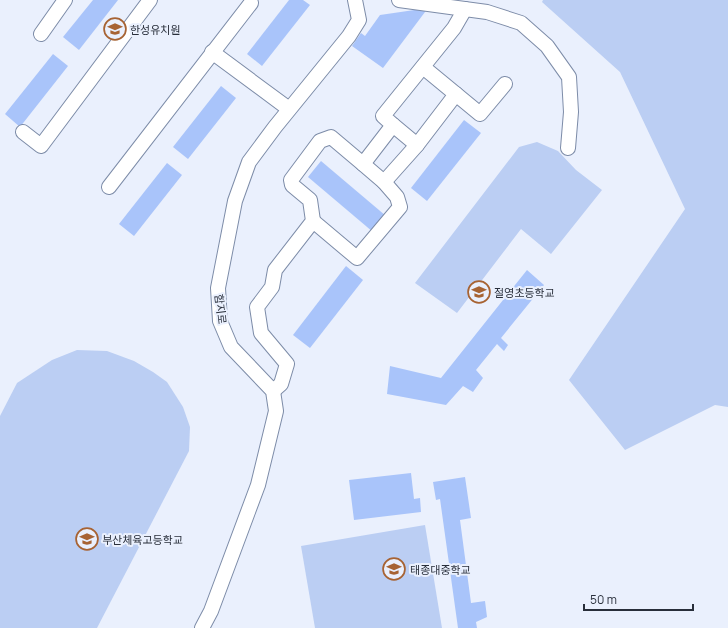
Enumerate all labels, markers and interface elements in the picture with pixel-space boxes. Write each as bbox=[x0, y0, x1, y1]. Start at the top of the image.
school or university icon: 한성유치원 bbox=[102, 16, 128, 42]
place label: 한성유치원 bbox=[130, 22, 181, 37]
school or university icon: 절영초등학교 bbox=[466, 279, 492, 305]
place label: 절영초등학교 bbox=[494, 285, 555, 300]
street label: 함지로 bbox=[212, 293, 230, 325]
school or university icon: 부산체육고등학교 bbox=[74, 526, 100, 552]
place label: 부산체육고등학교 bbox=[102, 532, 183, 547]
school or university icon: 태종대중학교 bbox=[381, 556, 407, 582]
place label: 태종대중학교 bbox=[410, 562, 471, 577]
scale bar bbox=[584, 586, 693, 612]
text: 50 m bbox=[590, 591, 617, 608]

